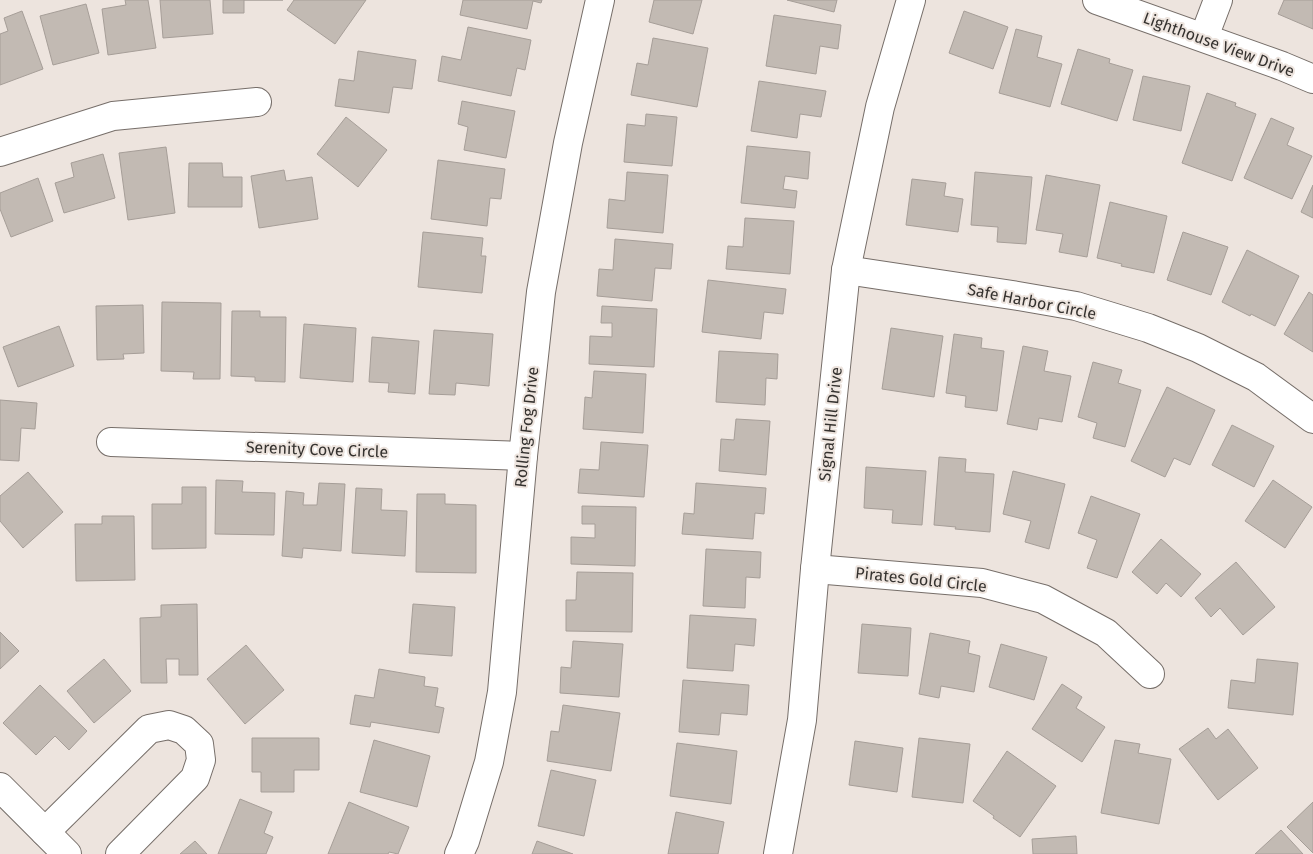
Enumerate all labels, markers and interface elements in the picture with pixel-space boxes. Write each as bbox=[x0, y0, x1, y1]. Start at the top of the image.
street label: Lighthouse View Drive bbox=[1141, 8, 1297, 81]
street label: Safe Harbor Circle bbox=[966, 280, 1098, 323]
street label: Rolling Fog Drive bbox=[511, 366, 542, 488]
street label: Signal Hill Drive bbox=[815, 366, 846, 482]
street label: Serenity Cove Circle bbox=[245, 438, 388, 461]
street label: Pirates Gold Circle bbox=[854, 563, 988, 596]

